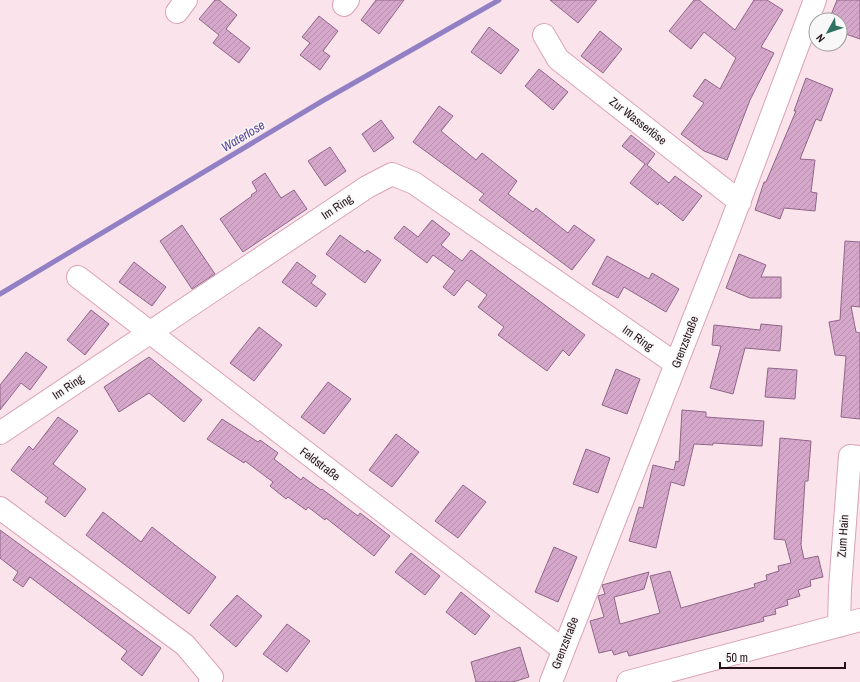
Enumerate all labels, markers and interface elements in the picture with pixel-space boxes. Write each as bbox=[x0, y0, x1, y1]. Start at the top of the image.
north arrow bbox=[808, 12, 848, 52]
text: N bbox=[813, 31, 828, 45]
street label: Zur Wasserlöse bbox=[606, 94, 670, 148]
water label: Waterlose bbox=[218, 116, 268, 156]
street label: Im Ring bbox=[318, 190, 356, 223]
street label: Grenzstraße bbox=[668, 314, 702, 370]
street label: Im Ring bbox=[619, 322, 657, 355]
street label: Im Ring bbox=[49, 370, 87, 403]
street label: Feldstraße bbox=[297, 444, 343, 484]
street label: Zum Hain bbox=[834, 514, 852, 558]
street label: Grenzstraße bbox=[548, 615, 582, 671]
scale bar bbox=[720, 644, 845, 670]
text: 50 m bbox=[726, 650, 748, 666]

